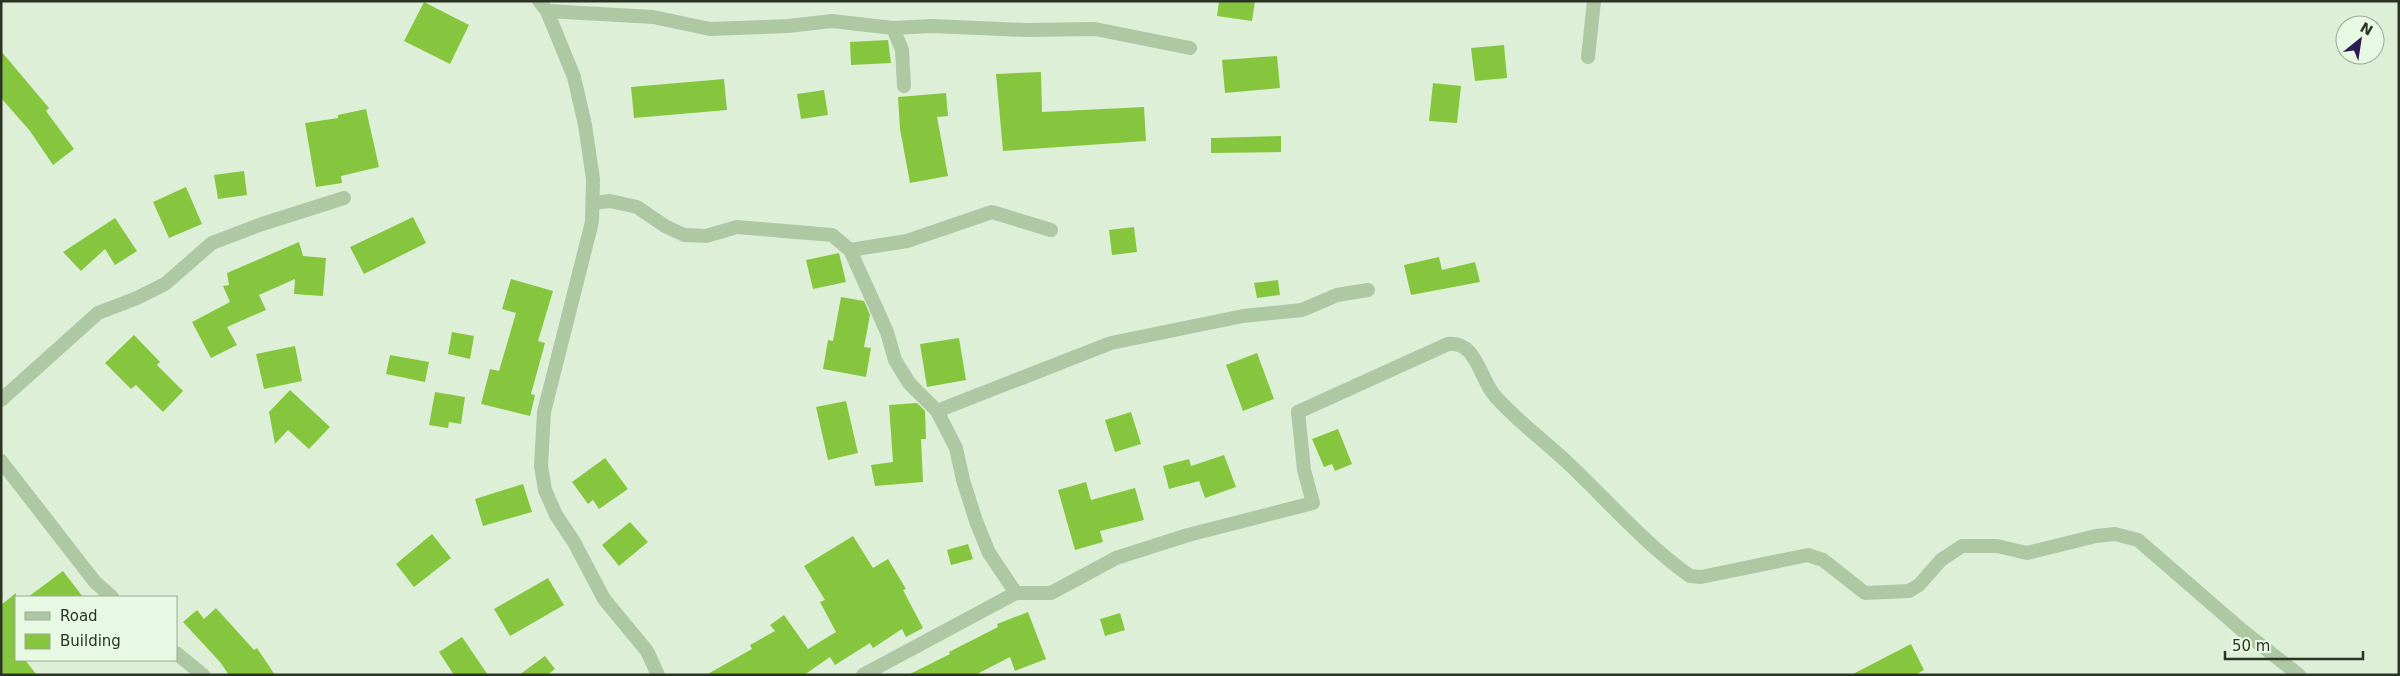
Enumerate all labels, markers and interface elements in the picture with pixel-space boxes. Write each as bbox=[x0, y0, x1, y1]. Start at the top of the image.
north arrow bbox=[2335, 15, 2385, 65]
text: N bbox=[2357, 19, 2376, 39]
legend bbox=[15, 596, 178, 661]
text: Road bbox=[60, 607, 98, 625]
scale bar bbox=[2225, 628, 2362, 660]
text: Building bbox=[60, 632, 121, 650]
text: 50 m bbox=[2232, 637, 2270, 655]

